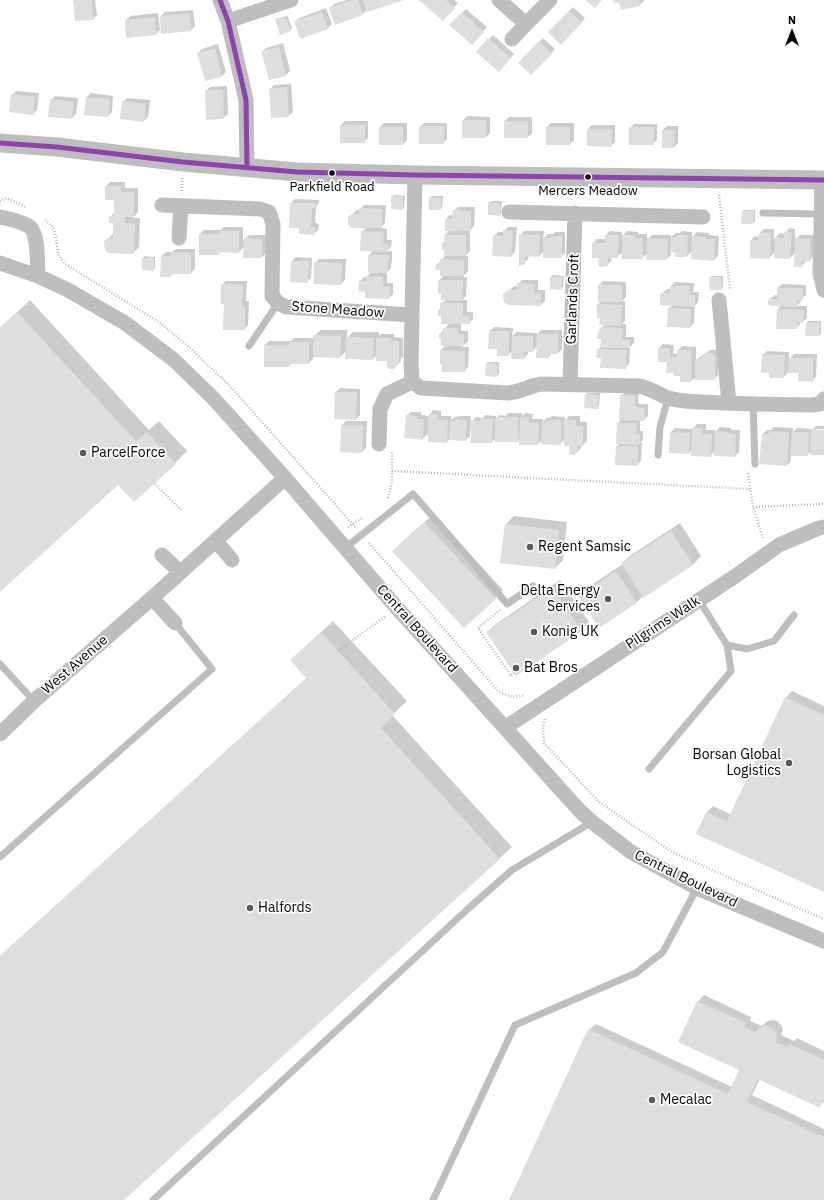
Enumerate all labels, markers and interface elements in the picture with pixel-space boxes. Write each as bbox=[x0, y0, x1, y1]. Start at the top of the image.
north arrow bbox=[772, 12, 812, 52]
text: N bbox=[788, 13, 796, 27]
marker: Parkfield Road bbox=[327, 168, 337, 178]
marker: Mercers Meadow bbox=[583, 172, 593, 182]
place label: Parkfield Road bbox=[290, 179, 374, 195]
place label: Mercers Meadow bbox=[538, 183, 638, 199]
street label: Garlands Croft bbox=[563, 253, 583, 345]
street label: Stone Meadow bbox=[291, 298, 385, 322]
place label: ParcelForce bbox=[91, 445, 165, 461]
marker: ParcelForce bbox=[78, 448, 88, 458]
place label: Regent Samsic bbox=[538, 539, 631, 555]
marker: Regent Samsic bbox=[525, 542, 535, 552]
street label: Central Boulevard bbox=[373, 582, 461, 676]
place label: Delta Energy Services bbox=[520, 583, 600, 616]
street label: Pilgrims Walk bbox=[623, 593, 703, 653]
marker: Delta Energy Services bbox=[603, 594, 613, 604]
place label: Konig UK bbox=[542, 624, 599, 640]
marker: Konig UK bbox=[529, 627, 539, 637]
street label: West Avenue bbox=[39, 632, 111, 698]
place label: Bat Bros bbox=[524, 660, 578, 676]
marker: Bat Bros bbox=[511, 663, 521, 673]
place label: Borsan Global Logistics bbox=[693, 747, 781, 780]
marker: Borsan Global Logistics bbox=[784, 758, 794, 768]
street label: Central Boulevard bbox=[632, 847, 740, 911]
place label: Halfords bbox=[258, 900, 311, 916]
marker: Halfords bbox=[245, 903, 255, 913]
place label: Mecalac bbox=[660, 1092, 712, 1108]
marker: Mecalac bbox=[647, 1095, 657, 1105]

